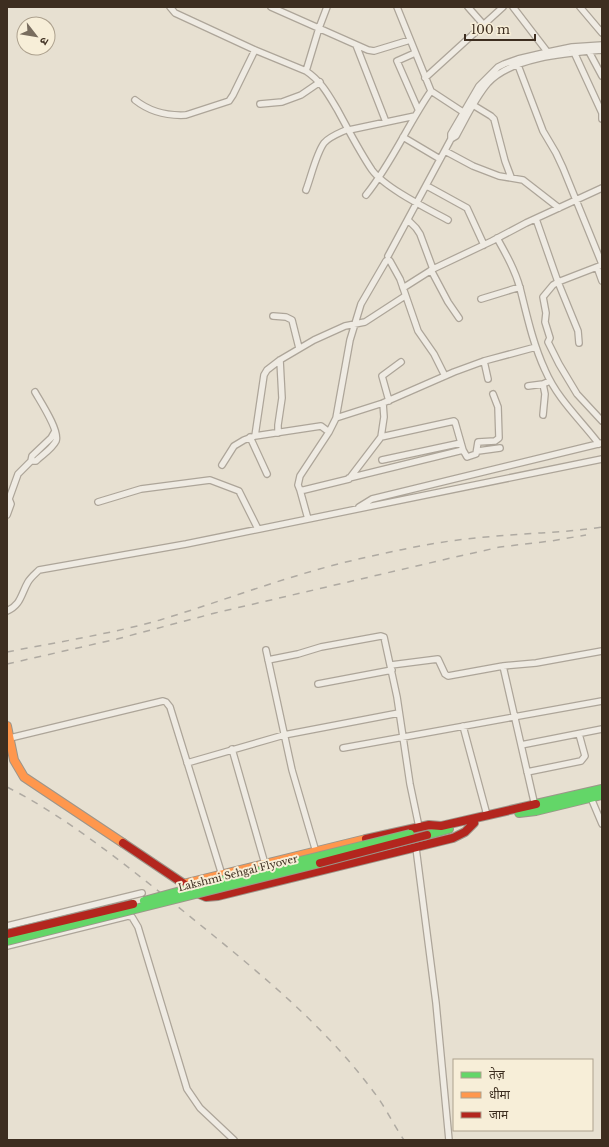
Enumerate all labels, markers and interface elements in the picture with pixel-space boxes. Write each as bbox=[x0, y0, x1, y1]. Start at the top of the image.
north arrow bbox=[16, 16, 56, 56]
scale bar bbox=[465, 16, 535, 42]
text: 100 m bbox=[471, 22, 510, 37]
text: उ bbox=[37, 35, 52, 48]
street label: Lakshmi Sehgal Flyover bbox=[177, 852, 299, 894]
legend bbox=[453, 1059, 593, 1131]
text: तेज़ bbox=[489, 1067, 506, 1082]
text: धीमा bbox=[489, 1087, 511, 1102]
text: जाम bbox=[489, 1107, 509, 1122]

